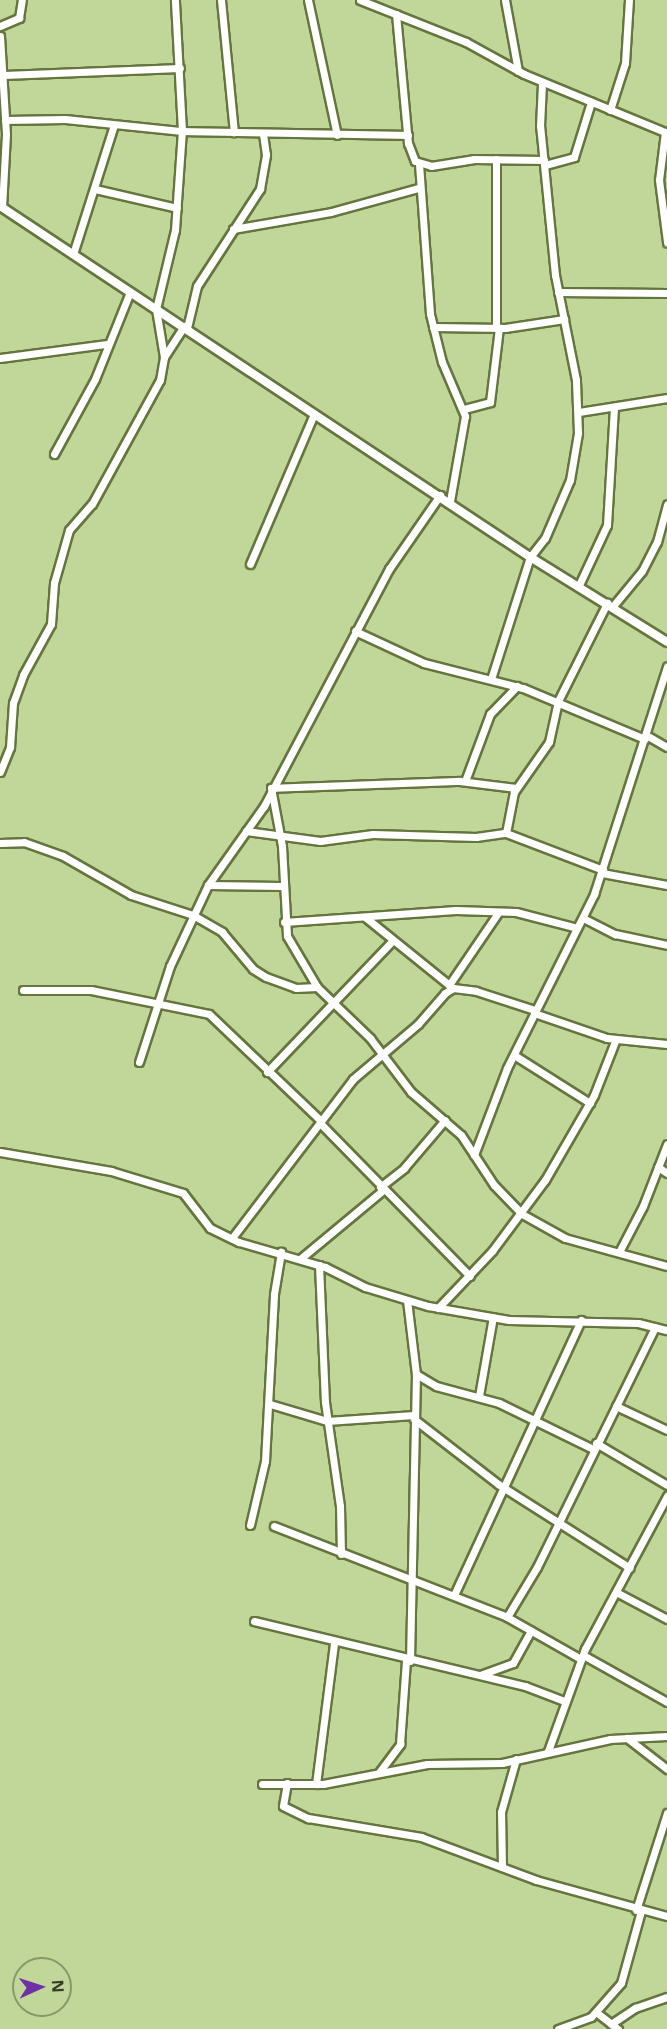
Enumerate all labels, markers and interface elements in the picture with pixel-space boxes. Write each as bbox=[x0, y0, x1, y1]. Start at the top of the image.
north arrow bbox=[12, 1957, 72, 2017]
text: N bbox=[47, 1979, 69, 1993]

